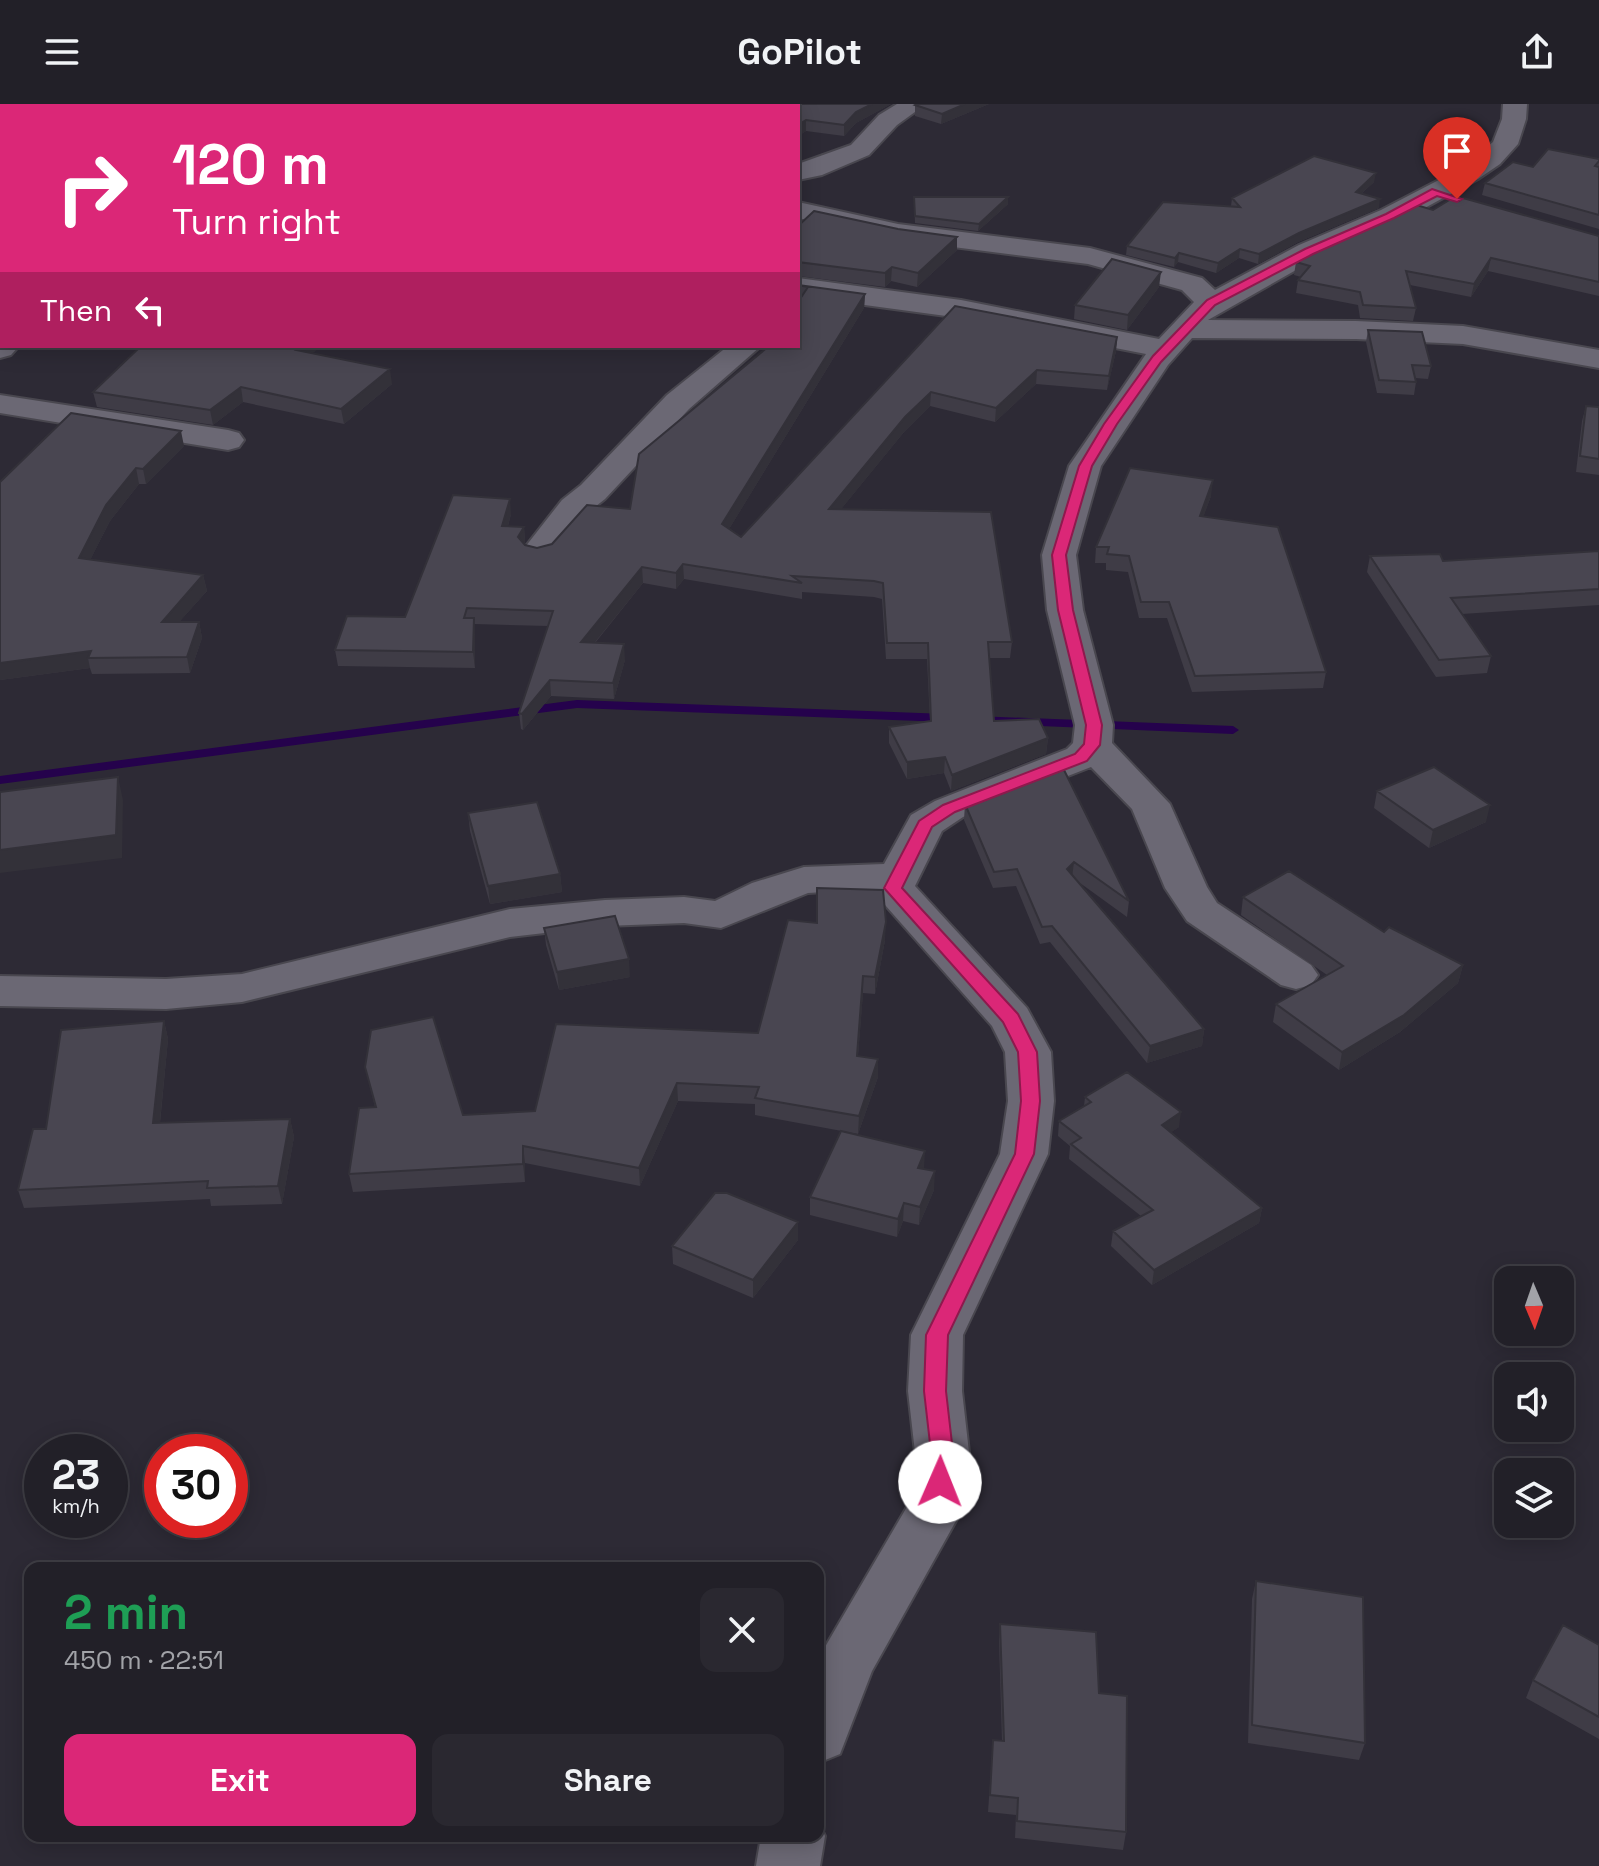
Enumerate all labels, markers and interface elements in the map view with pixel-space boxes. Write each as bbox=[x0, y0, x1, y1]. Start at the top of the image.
text: GoPilot bbox=[737, 29, 862, 75]
icon: menu bbox=[40, 30, 84, 74]
icon: share bbox=[1515, 30, 1559, 74]
pin bbox=[1423, 117, 1491, 199]
text: 120 m bbox=[172, 129, 329, 200]
icon: arrive bbox=[1435, 129, 1479, 173]
icon: right bbox=[40, 136, 144, 240]
text: Turn right bbox=[172, 199, 341, 245]
icon: left bbox=[128, 288, 172, 332]
text: Then bbox=[40, 291, 112, 330]
north arrow bbox=[1494, 1266, 1574, 1346]
map controls bbox=[1494, 1266, 1574, 1538]
button: sound bbox=[1494, 1362, 1574, 1442]
speed limit sign: 30 bbox=[144, 1434, 248, 1538]
position arrow bbox=[898, 1440, 982, 1524]
text: 23 bbox=[52, 1450, 100, 1501]
button: layers bbox=[1494, 1458, 1574, 1538]
text: km/h bbox=[52, 1493, 100, 1519]
text: 2 min bbox=[64, 1582, 188, 1643]
button: close bbox=[700, 1588, 784, 1672]
text: 450 m · 22:51 bbox=[64, 1643, 224, 1677]
button: Exit bbox=[64, 1734, 416, 1826]
button: Share bbox=[432, 1734, 784, 1826]

